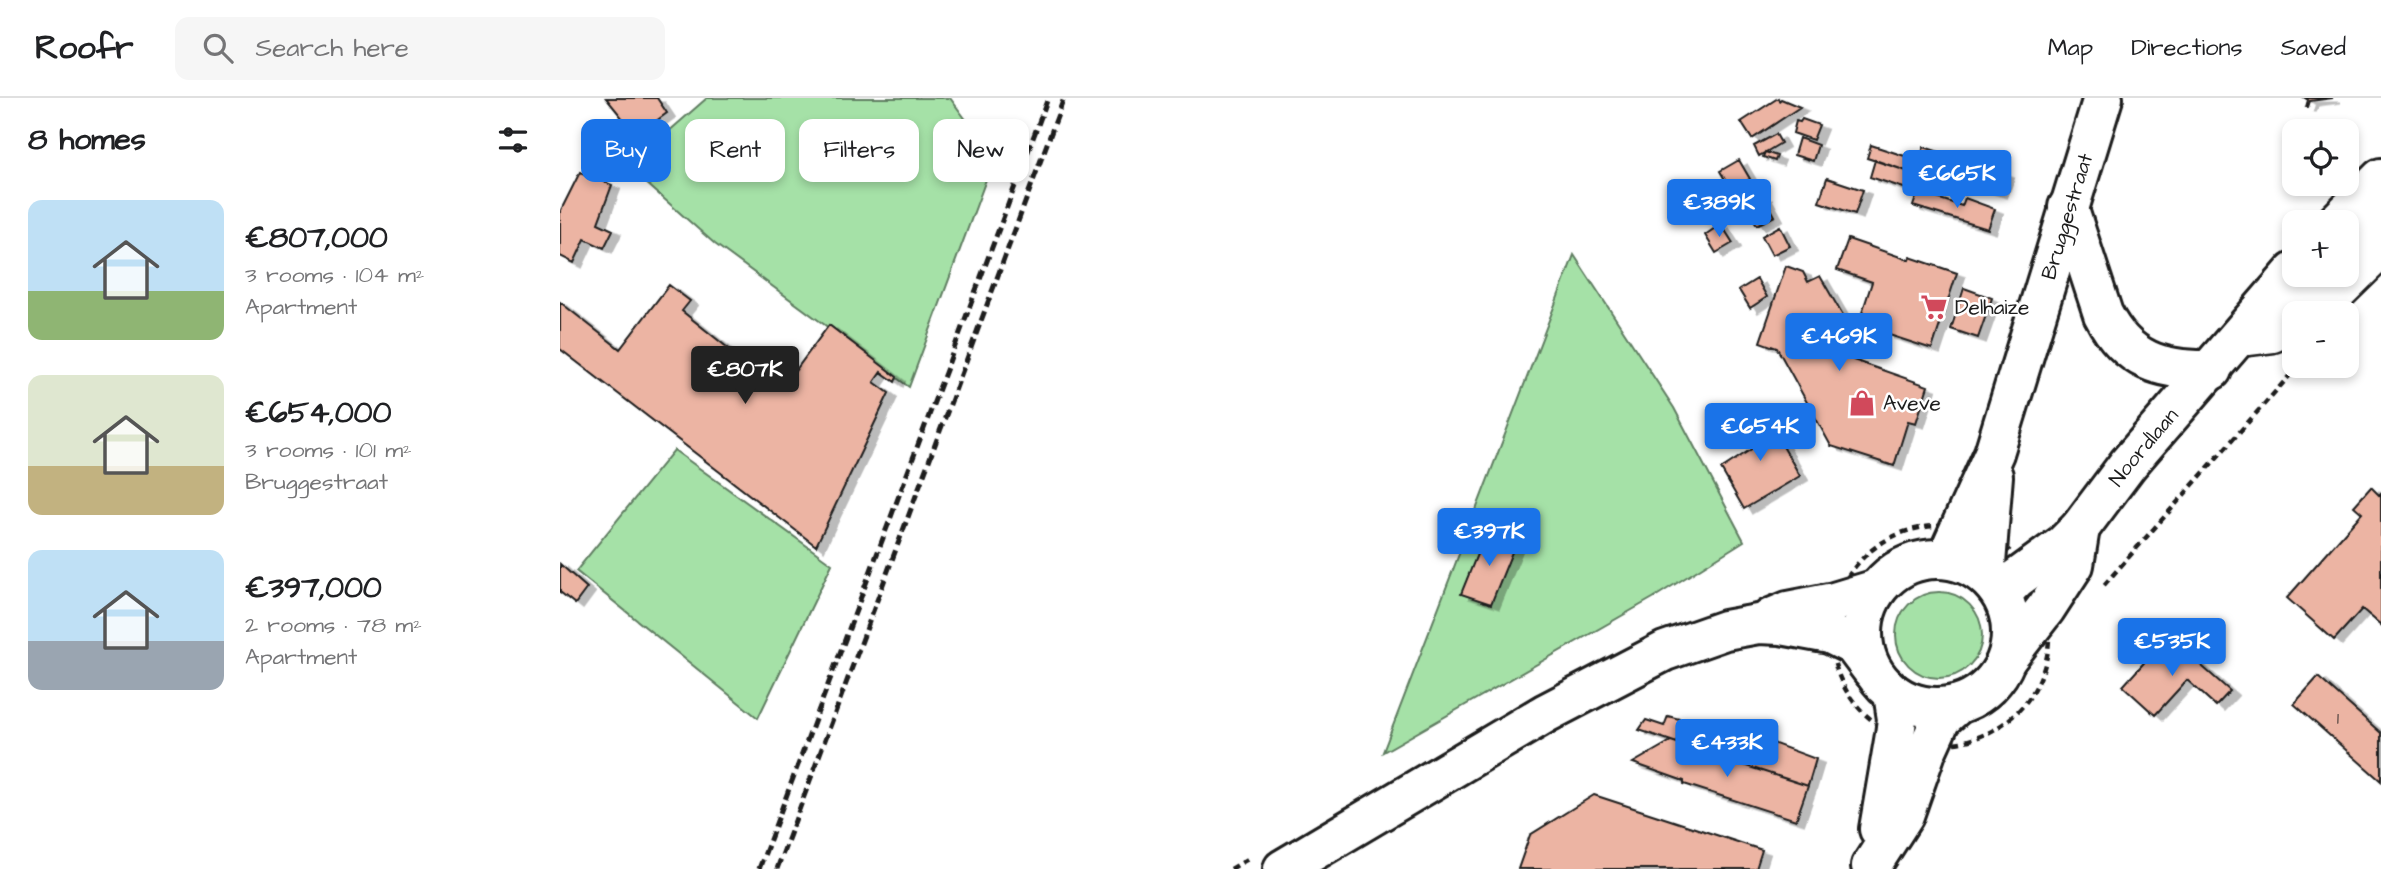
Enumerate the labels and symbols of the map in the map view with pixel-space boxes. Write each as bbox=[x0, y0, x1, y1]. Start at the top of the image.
street label: Bruggestraat bbox=[2034, 149, 2100, 283]
pin: €665K bbox=[1908, 150, 2006, 210]
pin: €389K bbox=[1670, 180, 1768, 239]
supermarket icon: Delhaize bbox=[1919, 292, 1949, 322]
place label: Delhaize bbox=[1955, 293, 2029, 322]
pin: €469K bbox=[1790, 314, 1888, 373]
pin: €807K bbox=[696, 346, 794, 406]
shop icon: Aveve bbox=[1847, 388, 1877, 418]
place label: Aveve bbox=[1883, 389, 1941, 418]
street label: Noordlaan bbox=[2102, 402, 2185, 493]
pin: €654K bbox=[1711, 404, 1809, 463]
pin: €397K bbox=[1440, 508, 1538, 568]
pin: €535K bbox=[2123, 618, 2221, 678]
house number: 1 bbox=[2337, 706, 2339, 731]
pin: €433K bbox=[1678, 720, 1776, 779]

